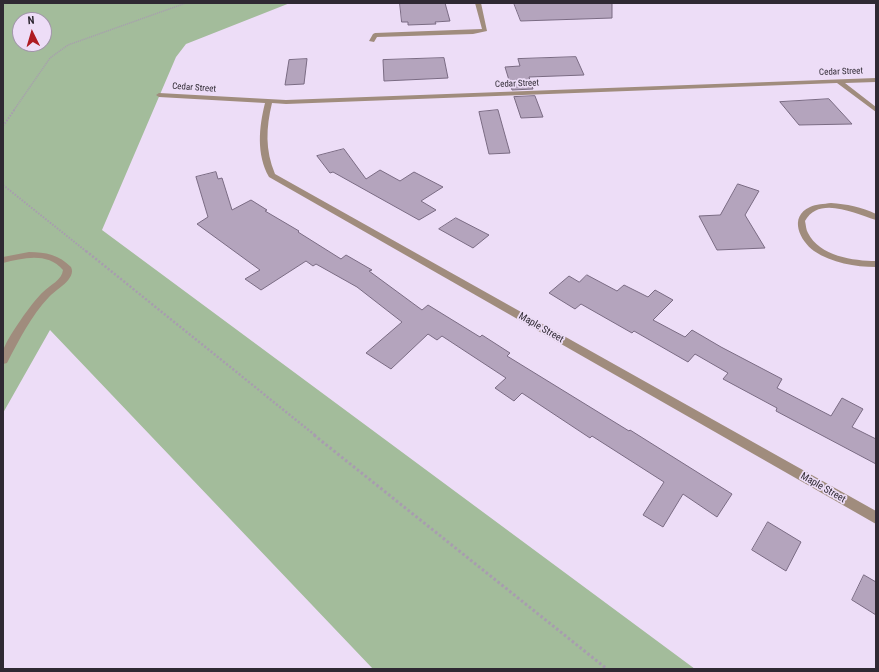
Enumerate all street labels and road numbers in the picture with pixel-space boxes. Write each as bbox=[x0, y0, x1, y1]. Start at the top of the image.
street label: Cedar Street bbox=[819, 66, 863, 78]
street label: Cedar Street bbox=[495, 78, 539, 90]
street label: Cedar Street bbox=[172, 81, 216, 95]
street label: Maple Street bbox=[516, 310, 566, 346]
street label: Maple Street bbox=[798, 470, 848, 506]

